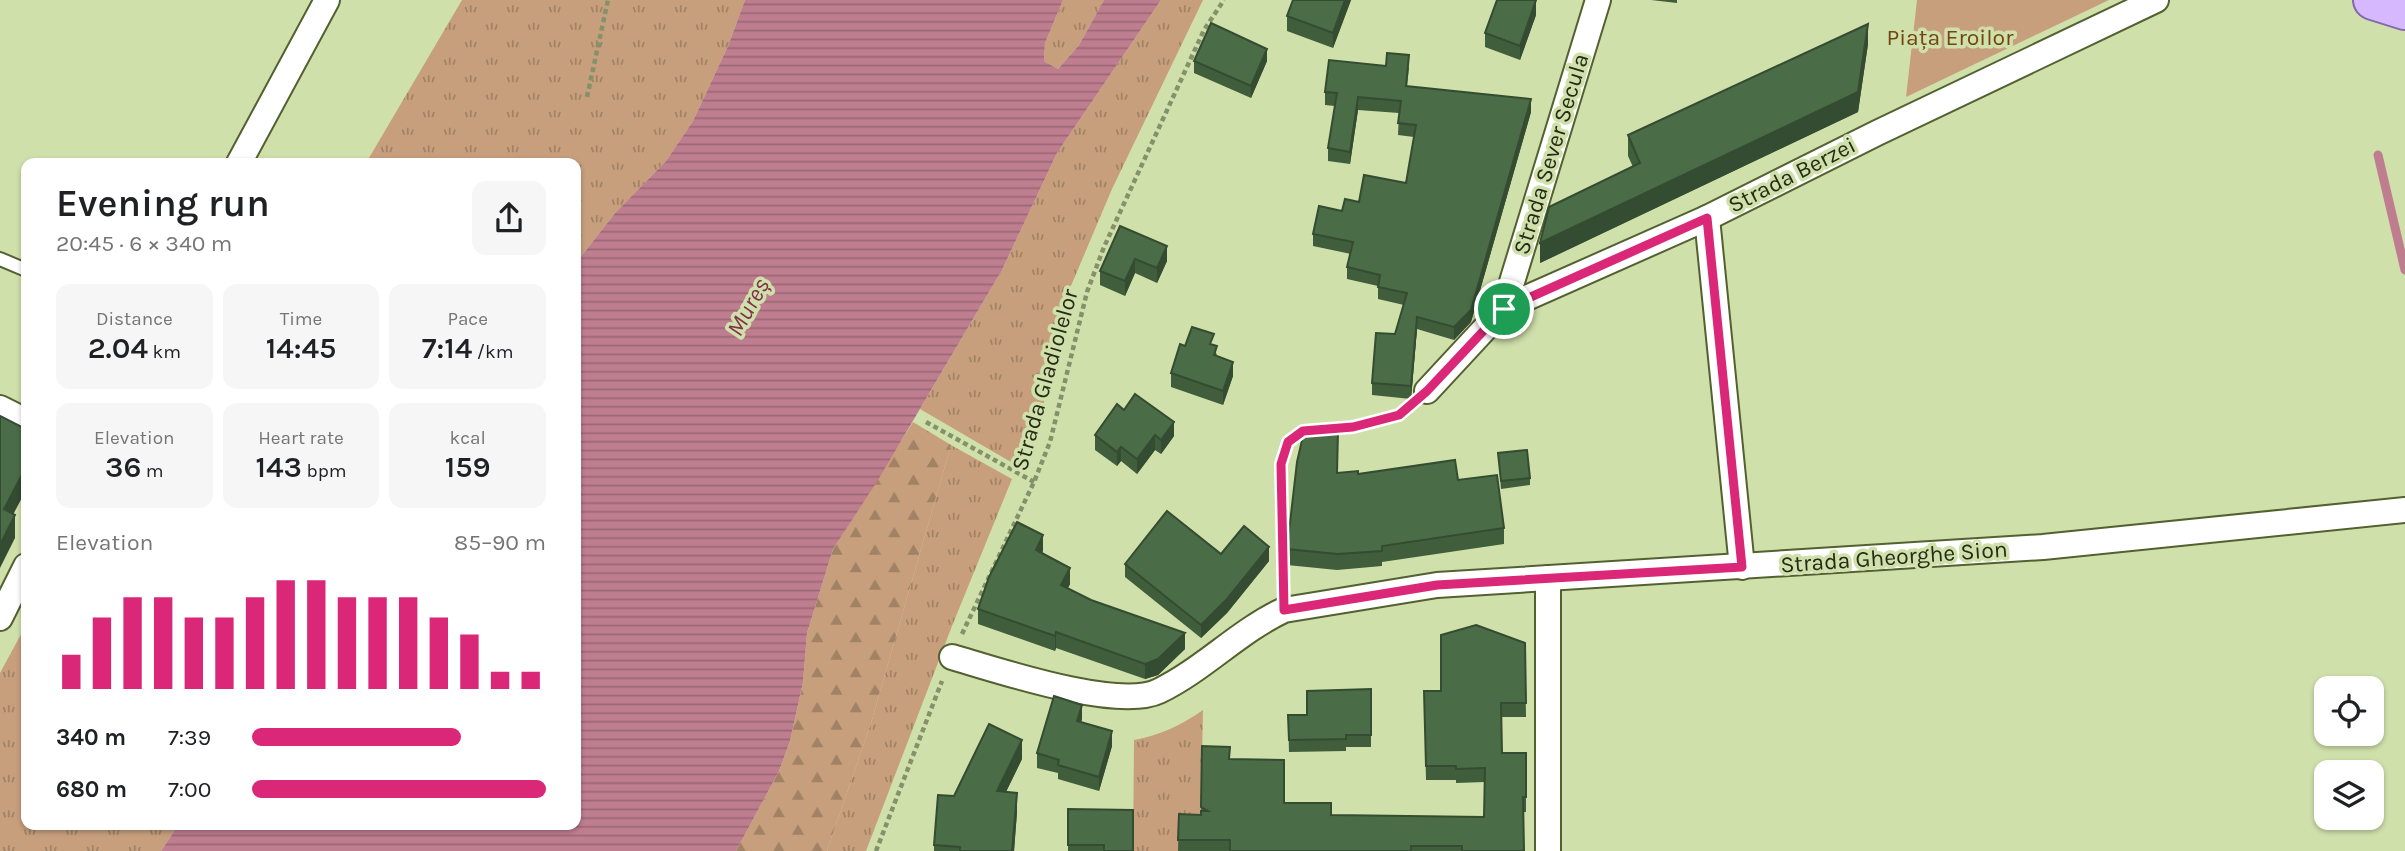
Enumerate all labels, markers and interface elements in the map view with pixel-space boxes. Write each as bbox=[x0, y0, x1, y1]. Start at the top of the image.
park label: Piața Eroilor bbox=[1886, 24, 2014, 51]
street label: Strada Sever Secula bbox=[1508, 50, 1594, 258]
street label: Strada Berzei bbox=[1724, 131, 1860, 219]
text: Evening run bbox=[56, 181, 270, 226]
button: share bbox=[472, 181, 546, 255]
text: 20:45 · 6 × 340 m bbox=[56, 230, 232, 257]
water label: Mureș bbox=[721, 273, 775, 341]
pin bbox=[1474, 279, 1534, 339]
street label: Strada Gladiolelor bbox=[1006, 285, 1084, 474]
icon: arrive bbox=[1485, 290, 1523, 328]
text: Distance bbox=[96, 308, 173, 330]
text: Time bbox=[280, 308, 322, 330]
text: Pace bbox=[447, 308, 488, 330]
text: 2.04 bbox=[88, 330, 148, 366]
text: 14:45 bbox=[266, 330, 336, 366]
text: 7:14 bbox=[422, 330, 472, 366]
text: km bbox=[148, 341, 181, 363]
text: /km bbox=[472, 341, 514, 363]
text: Elevation bbox=[94, 427, 175, 449]
text: Heart rate bbox=[258, 427, 344, 449]
text: kcal bbox=[450, 427, 486, 449]
text: 36 bbox=[105, 449, 141, 485]
text: 143 bbox=[255, 449, 302, 485]
text: 159 bbox=[445, 449, 491, 485]
text: m bbox=[141, 460, 164, 482]
text: bpm bbox=[302, 460, 347, 482]
text: Elevation bbox=[56, 529, 153, 556]
text: 85–90 m bbox=[454, 529, 546, 556]
street label: Strada Gheorghe Sion bbox=[1780, 536, 2008, 578]
map controls bbox=[2314, 676, 2384, 830]
button: locate bbox=[2314, 676, 2384, 746]
text: 340 m bbox=[56, 724, 126, 751]
text: 7:39 bbox=[168, 724, 211, 751]
button: layers bbox=[2314, 760, 2384, 830]
text: 680 m bbox=[56, 776, 127, 803]
text: 7:00 bbox=[168, 776, 211, 803]

